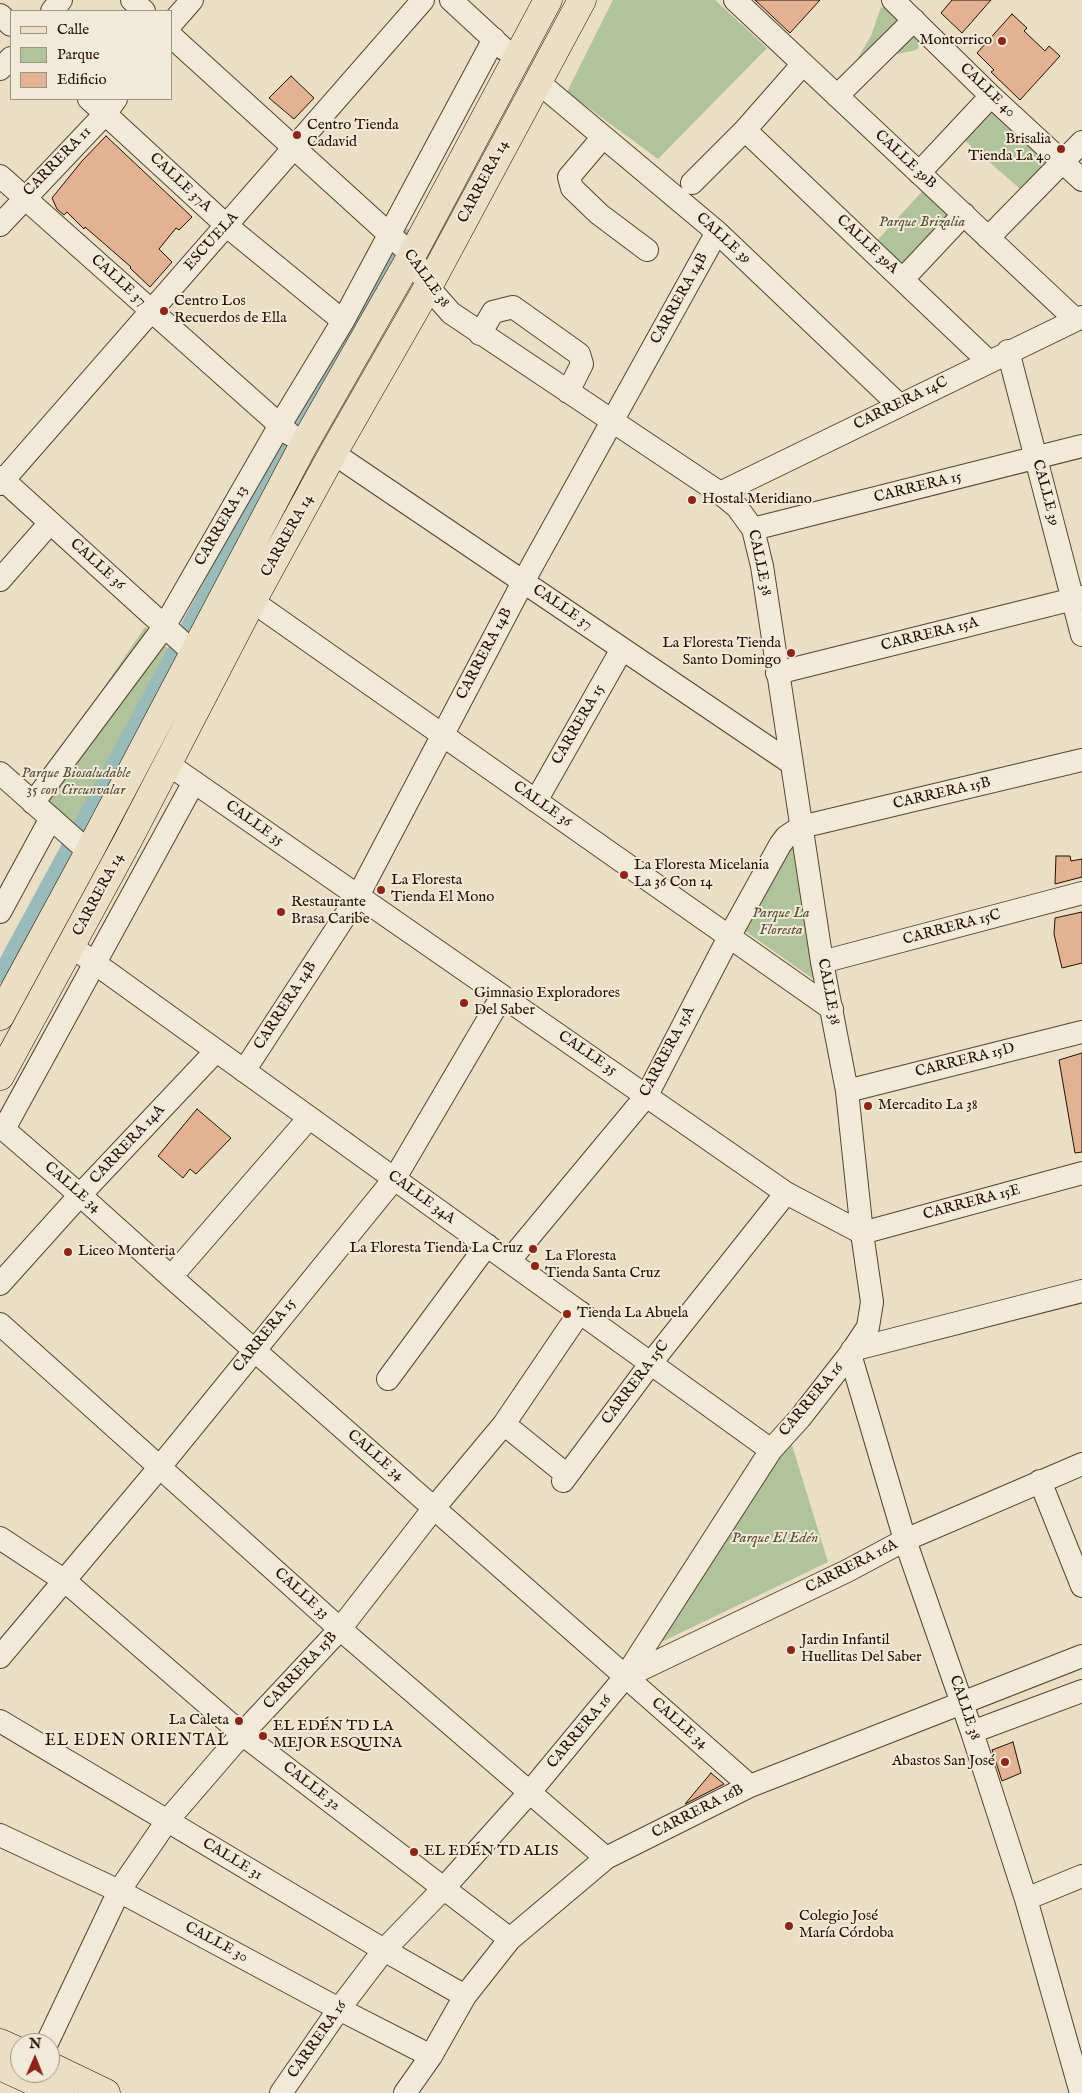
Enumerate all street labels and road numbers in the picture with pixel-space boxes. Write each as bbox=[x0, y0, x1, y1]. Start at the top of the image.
street label: CALLE 40 bbox=[955, 60, 1019, 122]
street label: CARRERA 11 bbox=[20, 123, 96, 201]
street label: CALLE 39B bbox=[870, 127, 940, 193]
street label: CARRERA 14 bbox=[455, 137, 513, 227]
street label: CALLE 37A bbox=[145, 150, 215, 216]
street label: ESCUELA bbox=[181, 209, 243, 275]
street label: CALLE 39 bbox=[692, 210, 754, 268]
street label: CALLE 39A bbox=[832, 212, 902, 278]
street label: CALLE 38 bbox=[399, 247, 453, 311]
street label: CARRERA 14B bbox=[648, 250, 712, 348]
street label: CALLE 37 bbox=[87, 251, 149, 311]
street label: CARRERA 14C bbox=[851, 373, 951, 435]
street label: CALLE 39 bbox=[1028, 458, 1062, 528]
street label: CARRERA 15 bbox=[872, 468, 964, 508]
street label: CARRERA 13 bbox=[192, 483, 252, 569]
street label: CARRERA 14 bbox=[258, 492, 318, 580]
street label: CALLE 38 bbox=[743, 528, 775, 598]
street label: CALLE 36 bbox=[66, 536, 128, 594]
street label: CALLE 37 bbox=[529, 581, 595, 635]
street label: CARRERA 14B bbox=[453, 605, 517, 703]
street label: CARRERA 15A bbox=[879, 614, 981, 656]
street label: CARRERA 15 bbox=[549, 682, 609, 768]
street label: CARRERA 15B bbox=[891, 774, 993, 814]
street label: CALLE 36 bbox=[509, 778, 575, 832]
street label: CALLE 35 bbox=[221, 797, 287, 851]
street label: CARRERA 14 bbox=[70, 850, 128, 940]
street label: CARRERA 15C bbox=[901, 906, 1003, 950]
street label: CALLE 38 bbox=[813, 957, 843, 1027]
street label: CARRERA 14B bbox=[251, 959, 321, 1053]
street label: CARRERA 15A bbox=[637, 1004, 699, 1100]
street label: CALLE 35 bbox=[554, 1028, 620, 1080]
street label: CARRERA 15D bbox=[913, 1040, 1017, 1082]
street label: CARRERA 14A bbox=[87, 1102, 169, 1188]
street label: CALLE 34 bbox=[40, 1159, 104, 1217]
street label: CALLE 34A bbox=[384, 1168, 458, 1228]
street label: CARRERA 15E bbox=[921, 1181, 1023, 1225]
street label: CARRERA 15 bbox=[230, 1296, 300, 1376]
street label: CARRERA 15C bbox=[599, 1338, 673, 1428]
street label: CARRERA 16 bbox=[776, 1360, 848, 1440]
street label: CALLE 34 bbox=[343, 1427, 407, 1485]
street label: CARRERA 16A bbox=[803, 1536, 901, 1598]
street label: CALLE 33 bbox=[270, 1565, 332, 1623]
street label: CARRERA 15B bbox=[260, 1628, 342, 1714]
street label: CALLE 38 bbox=[945, 1673, 983, 1743]
street label: CARRERA 16 bbox=[544, 1692, 616, 1772]
street label: CALLE 34 bbox=[647, 1695, 711, 1753]
street label: CALLE 32 bbox=[279, 1759, 343, 1815]
street label: CARRERA 16B bbox=[649, 1781, 747, 1843]
street label: CALLE 31 bbox=[199, 1835, 265, 1885]
street label: CALLE 30 bbox=[181, 1919, 251, 1967]
street label: CARRERA 16 bbox=[285, 1998, 351, 2082]

